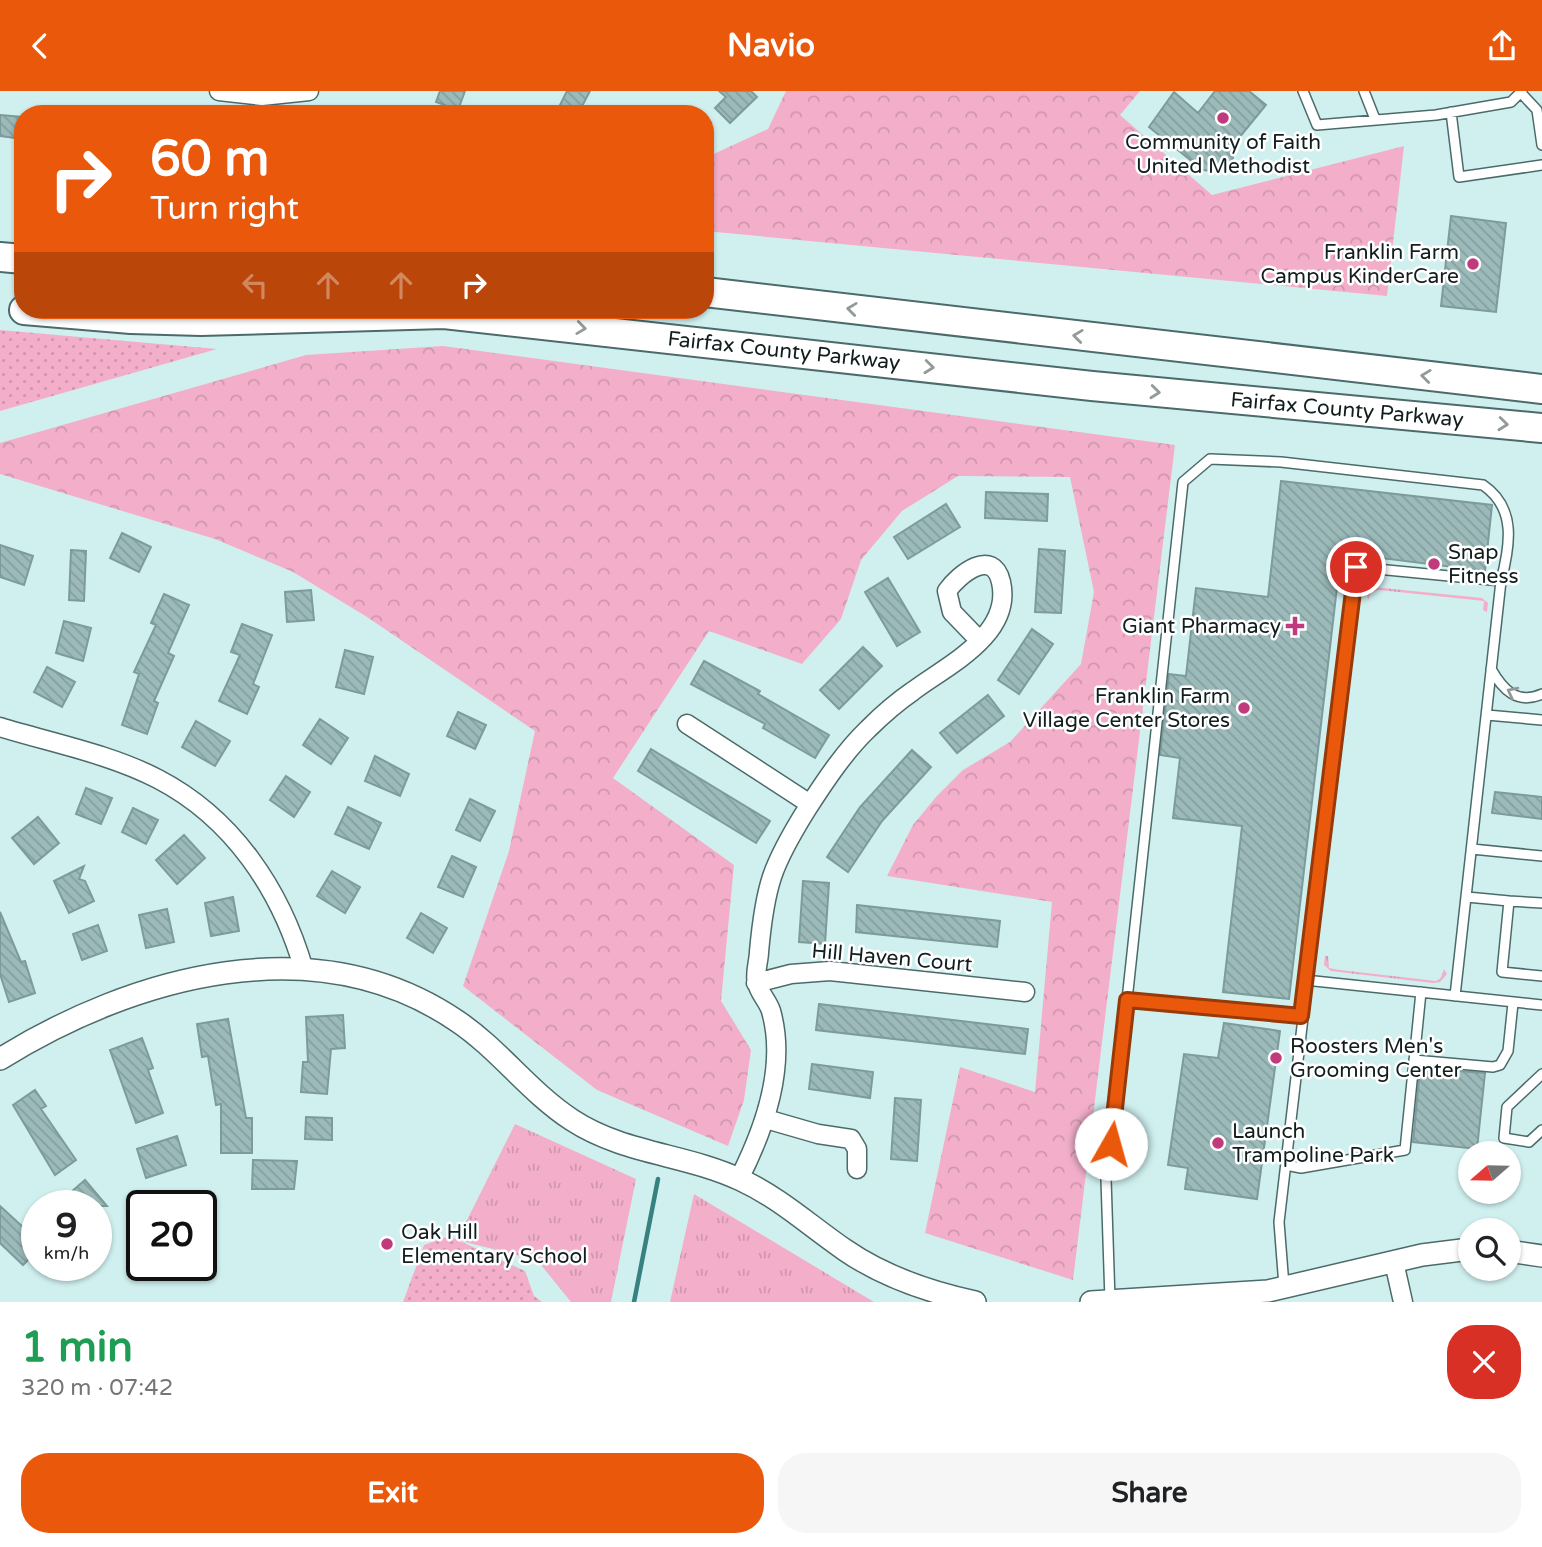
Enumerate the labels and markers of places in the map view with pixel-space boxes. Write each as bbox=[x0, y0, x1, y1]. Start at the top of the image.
marker: Community of Faith United Methodist bbox=[1215, 110, 1231, 126]
place label: Community of Faith United Methodist bbox=[1125, 130, 1321, 179]
place label: Franklin Farm Campus KinderCare bbox=[1260, 240, 1459, 289]
marker: Franklin Farm Campus KinderCare bbox=[1465, 256, 1481, 272]
pin bbox=[1326, 537, 1386, 597]
place label: Snap Fitness bbox=[1448, 540, 1519, 589]
marker: Snap Fitness bbox=[1426, 556, 1442, 572]
place label: Giant Pharmacy bbox=[1122, 614, 1281, 639]
marker: Giant Pharmacy bbox=[1287, 618, 1303, 634]
place label: Franklin Farm Village Center Stores bbox=[1023, 684, 1230, 733]
marker: Franklin Farm Village Center Stores bbox=[1236, 700, 1252, 716]
place label: Roosters Men's Grooming Center bbox=[1290, 1034, 1462, 1083]
marker: Roosters Men's Grooming Center bbox=[1268, 1050, 1284, 1066]
place label: Launch Trampoline Park bbox=[1232, 1119, 1394, 1168]
marker: Launch Trampoline Park bbox=[1210, 1135, 1226, 1151]
place label: Oak Hill Elementary School bbox=[401, 1220, 588, 1269]
marker: Oak Hill Elementary School bbox=[379, 1236, 395, 1252]

